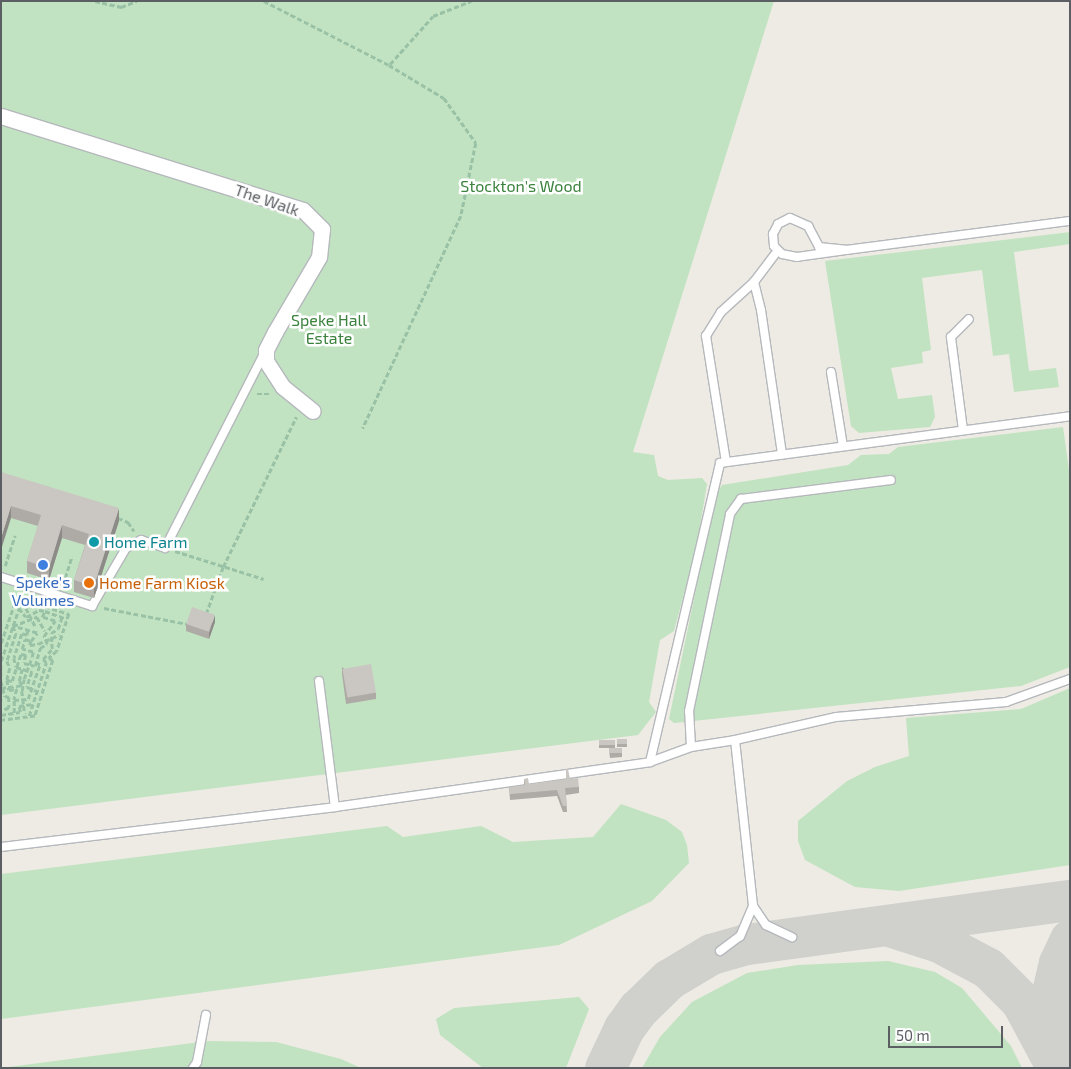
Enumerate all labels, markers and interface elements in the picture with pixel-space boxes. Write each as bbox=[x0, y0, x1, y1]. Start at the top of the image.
park label: Stockton's Wood bbox=[460, 176, 582, 196]
street label: The Walk bbox=[232, 180, 302, 220]
park label: Speke Hall Estate bbox=[291, 310, 367, 348]
place label: Home Farm bbox=[104, 532, 187, 552]
marker: Home Farm bbox=[88, 536, 100, 548]
marker: Speke's Volumes bbox=[37, 559, 49, 571]
place label: Speke's Volumes bbox=[12, 572, 74, 610]
place label: Home Farm Kiosk bbox=[99, 573, 225, 593]
marker: Home Farm Kiosk bbox=[83, 577, 95, 589]
scale bar bbox=[891, 1016, 1006, 1048]
text: 50 m bbox=[896, 1026, 930, 1044]

